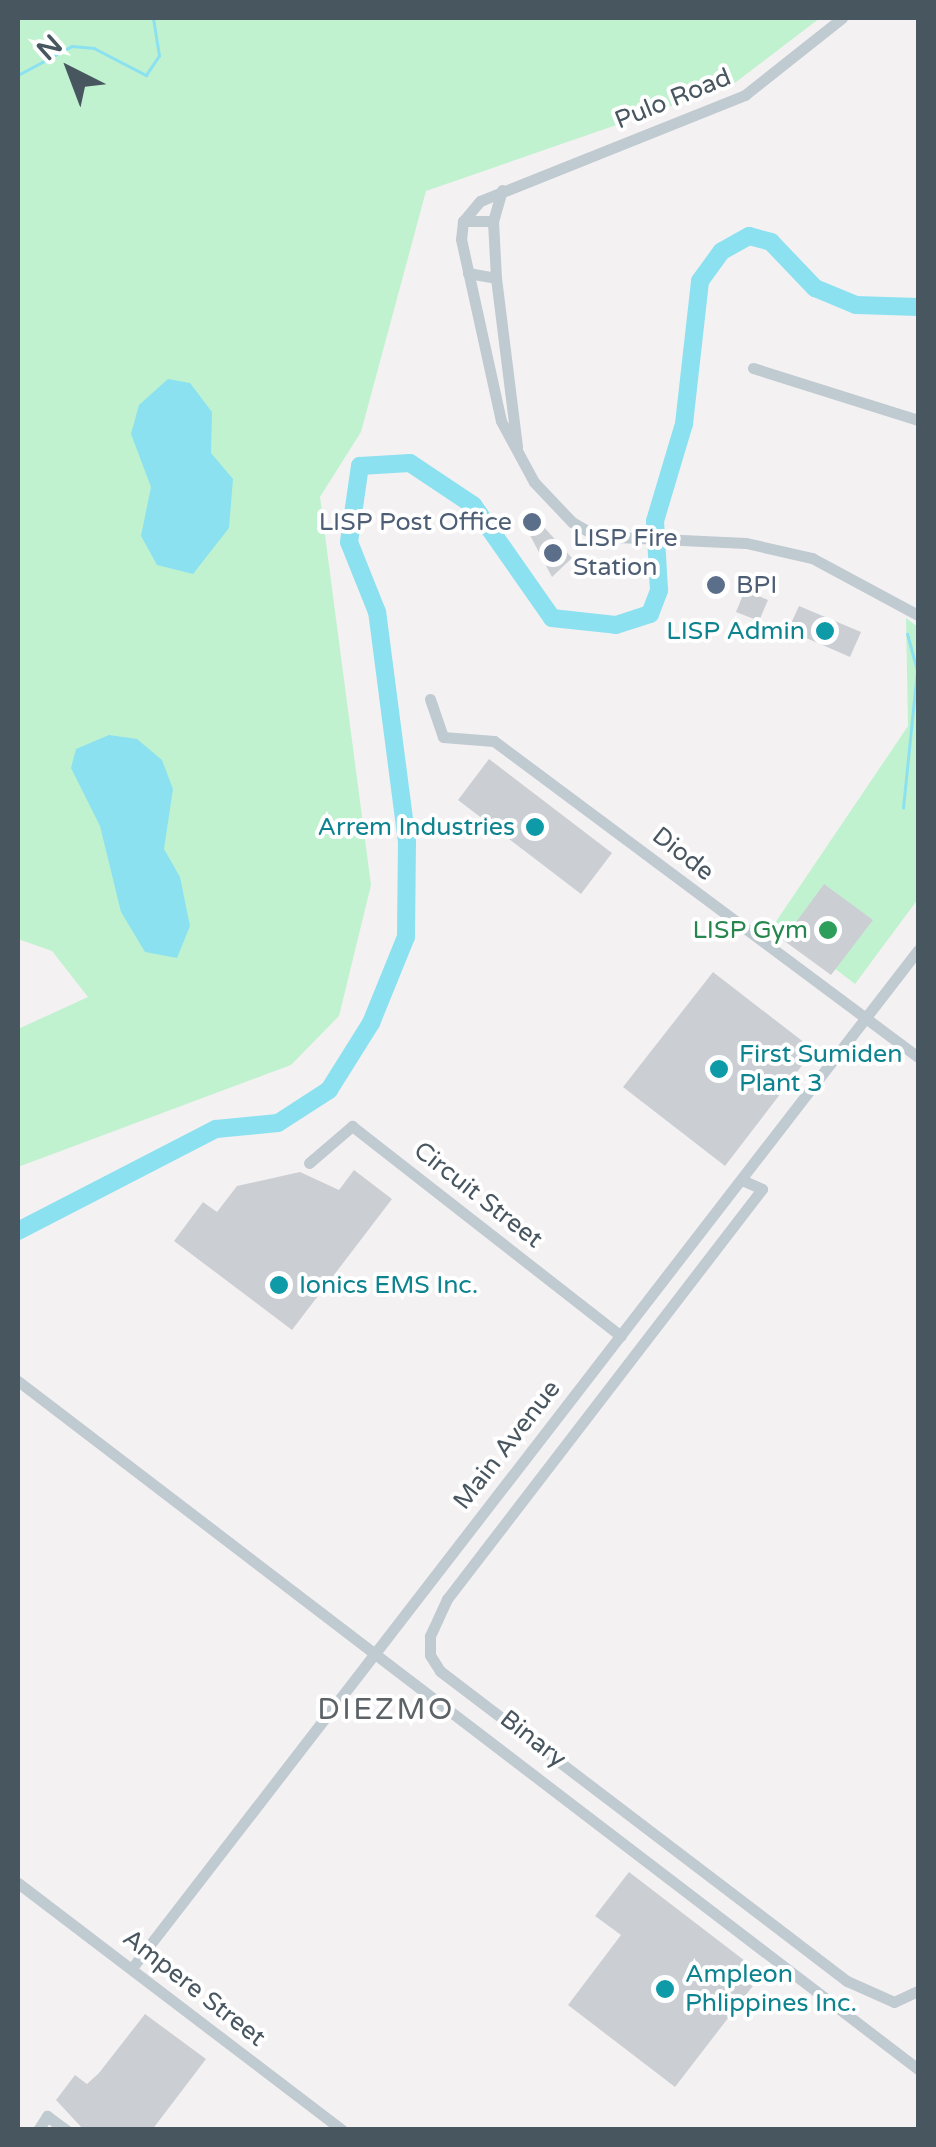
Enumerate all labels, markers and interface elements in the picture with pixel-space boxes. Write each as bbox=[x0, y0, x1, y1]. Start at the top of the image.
north arrow bbox=[20, 20, 120, 120]
text: N bbox=[30, 28, 70, 68]
street label: Pulo Road bbox=[611, 62, 735, 136]
place label: LISP Post Office bbox=[319, 507, 512, 537]
marker: LISP Post Office bbox=[521, 511, 543, 533]
place label: LISP Fire Station bbox=[573, 524, 678, 583]
marker: LISP Fire Station bbox=[542, 542, 564, 564]
place label: BPI bbox=[736, 570, 777, 600]
marker: BPI bbox=[705, 574, 727, 596]
place label: LISP Admin bbox=[666, 616, 805, 646]
marker: LISP Admin bbox=[814, 620, 836, 642]
place label: Arrem Industries bbox=[318, 812, 515, 842]
marker: Arrem Industries bbox=[524, 816, 546, 838]
street label: Diode bbox=[646, 821, 720, 887]
place label: LISP Gym bbox=[692, 915, 808, 945]
marker: LISP Gym bbox=[817, 919, 839, 941]
place label: First Sumiden Plant 3 bbox=[739, 1040, 902, 1099]
marker: First Sumiden Plant 3 bbox=[708, 1058, 730, 1080]
street label: Circuit Street bbox=[408, 1135, 548, 1255]
place label: Ionics EMS Inc. bbox=[299, 1270, 478, 1300]
marker: Ionics EMS Inc. bbox=[268, 1274, 290, 1296]
street label: Main Avenue bbox=[447, 1374, 567, 1516]
district label: DIEZMO bbox=[317, 1692, 455, 1728]
street label: Binary bbox=[494, 1704, 572, 1774]
street label: Ampere Street bbox=[117, 1923, 271, 2053]
place label: Ampleon Phlippines Inc. bbox=[685, 1960, 857, 2019]
marker: Ampleon Phlippines Inc. bbox=[654, 1978, 676, 2000]

